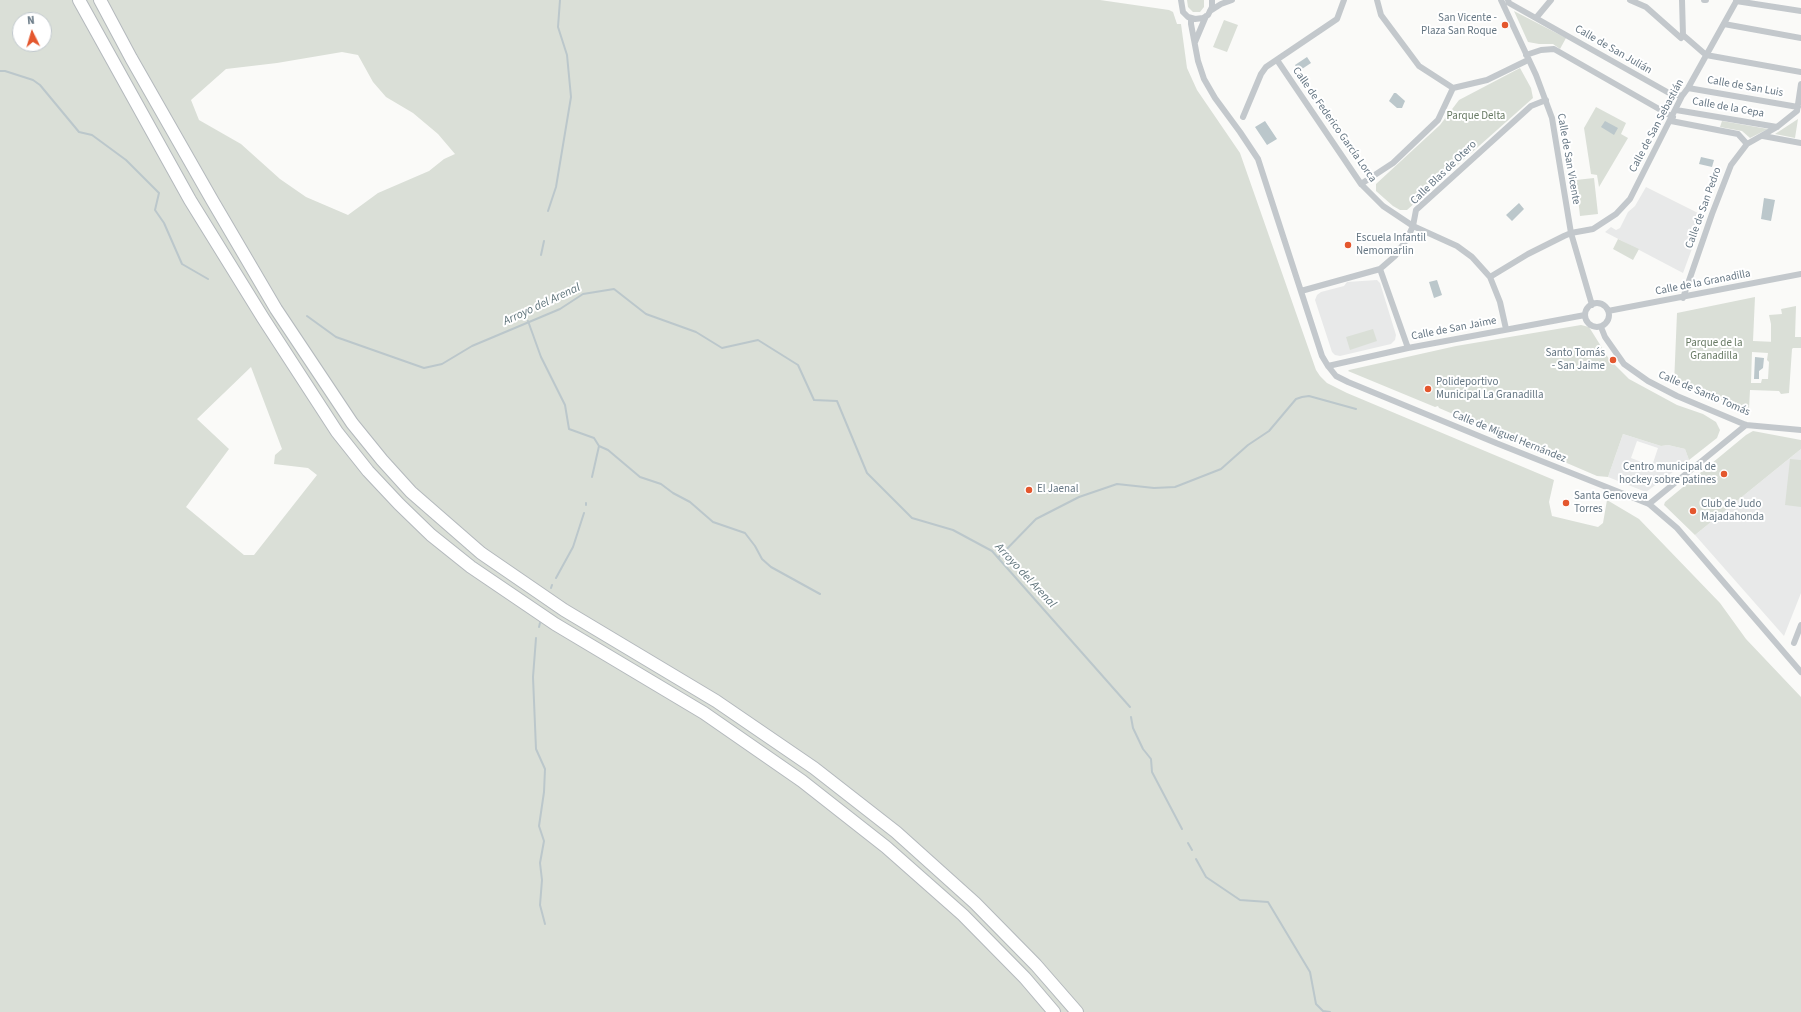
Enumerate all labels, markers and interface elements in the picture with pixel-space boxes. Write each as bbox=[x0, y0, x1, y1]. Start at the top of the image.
north arrow bbox=[12, 12, 52, 52]
place label: San Vicente - Plaza San Roque bbox=[1421, 12, 1497, 38]
text: N bbox=[27, 13, 35, 28]
marker: San Vicente - Plaza San Roque bbox=[1500, 20, 1510, 30]
street label: Calle de San Julián bbox=[1572, 23, 1654, 77]
street label: Calle de Federico García Lorca bbox=[1289, 65, 1379, 185]
street label: Calle de San Luis bbox=[1706, 74, 1784, 100]
street label: Calle de San Sebastián bbox=[1627, 77, 1687, 175]
street label: Calle de la Cepa bbox=[1691, 95, 1765, 121]
park label: Parque Delta bbox=[1447, 110, 1505, 124]
street label: Calle de San Vicente bbox=[1554, 112, 1582, 206]
street label: Calle Blas de Otero bbox=[1408, 138, 1480, 208]
street label: Calle de San Pedro bbox=[1683, 165, 1725, 251]
place label: Escuela Infantil Nemomarlin bbox=[1356, 232, 1426, 258]
marker: Escuela Infantil Nemomarlin bbox=[1343, 240, 1353, 250]
street label: Calle de la Granadilla bbox=[1654, 267, 1752, 299]
water label: Arroyo del Arenal bbox=[501, 281, 583, 329]
street label: Calle de San Jaime bbox=[1410, 314, 1498, 344]
park label: Parque de la Granadilla bbox=[1686, 337, 1742, 363]
place label: Santo Tomás - San Jaime bbox=[1545, 347, 1605, 373]
marker: Santo Tomás - San Jaime bbox=[1608, 355, 1618, 365]
street label: Calle de Santo Tomás bbox=[1656, 369, 1752, 419]
place label: Polideportivo Municipal La Granadilla bbox=[1436, 376, 1543, 402]
marker: Polideportivo Municipal La Granadilla bbox=[1423, 384, 1433, 394]
street label: Calle de Miguel Hernández bbox=[1450, 408, 1568, 466]
place label: Centro municipal de hockey sobre patines bbox=[1619, 461, 1716, 487]
marker: Centro municipal de hockey sobre patines bbox=[1719, 469, 1729, 479]
place label: El Jaenal bbox=[1037, 483, 1078, 497]
marker: El Jaenal bbox=[1024, 485, 1034, 495]
place label: Santa Genoveva Torres bbox=[1574, 490, 1648, 516]
marker: Santa Genoveva Torres bbox=[1561, 498, 1571, 508]
place label: Club de Judo Majadahonda bbox=[1701, 498, 1764, 524]
marker: Club de Judo Majadahonda bbox=[1688, 506, 1698, 516]
water label: Arroyo del Arenal bbox=[991, 541, 1059, 611]

